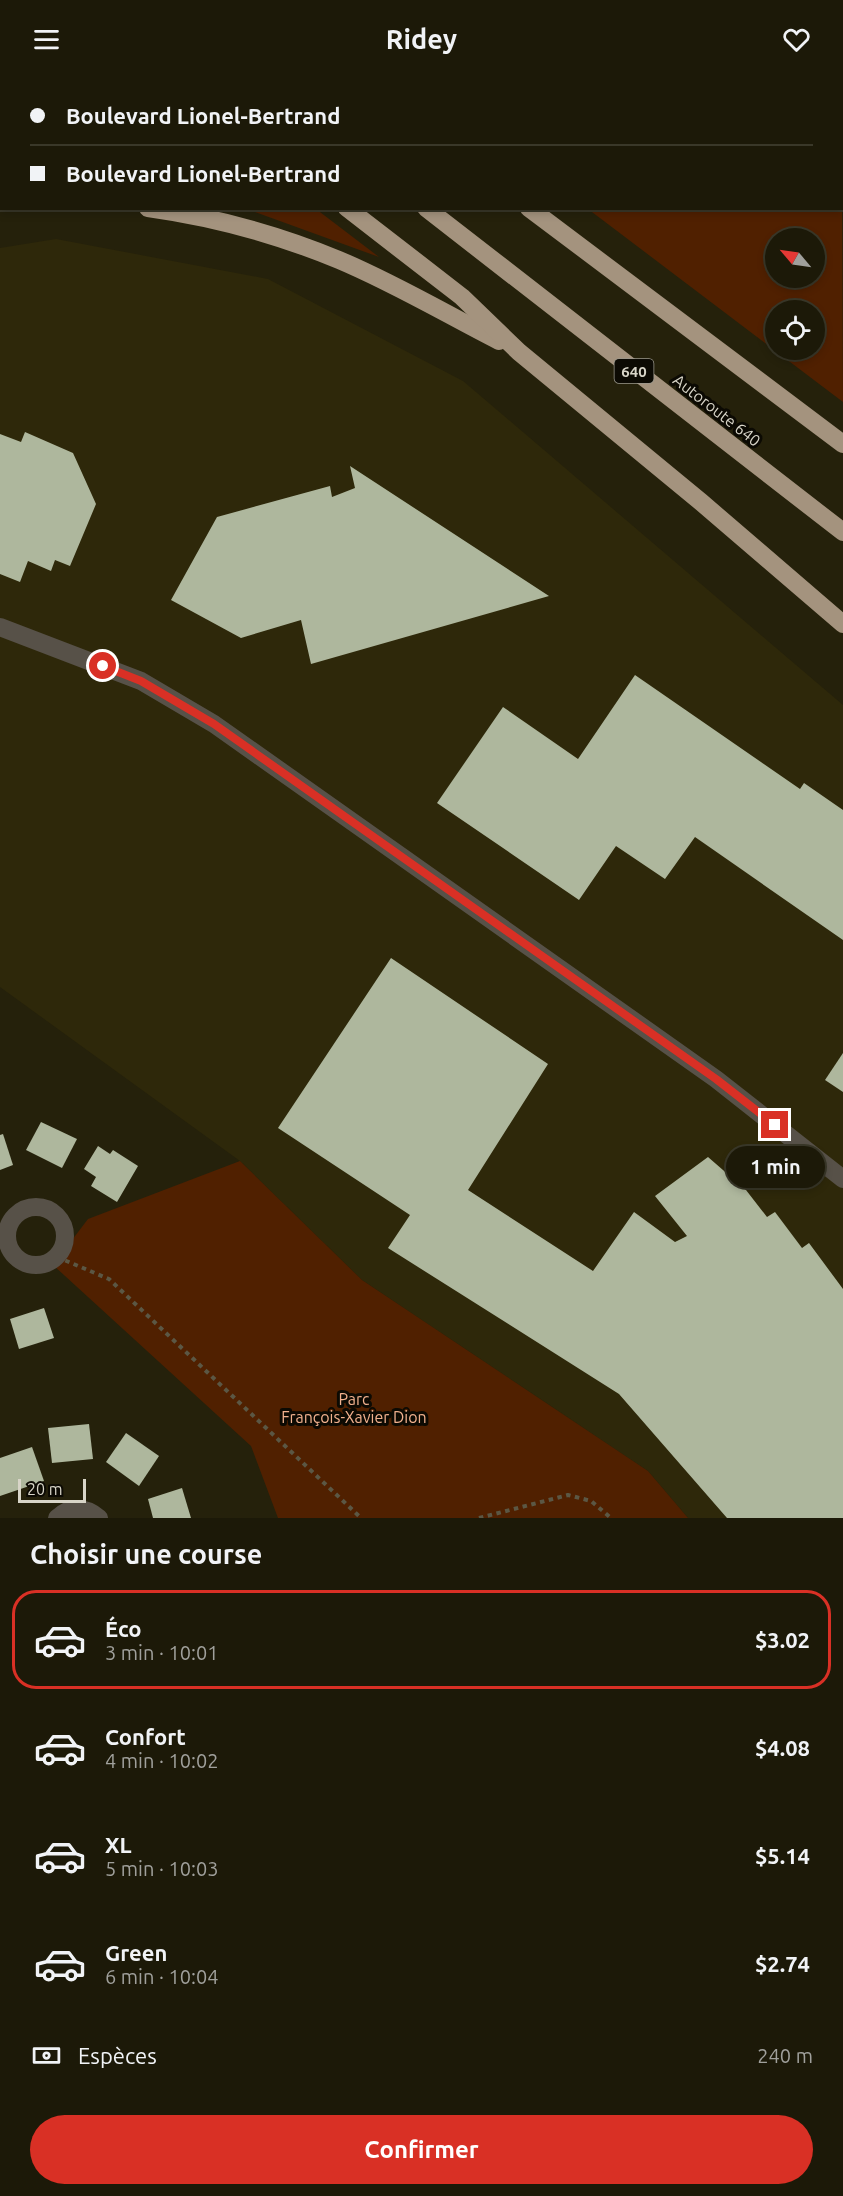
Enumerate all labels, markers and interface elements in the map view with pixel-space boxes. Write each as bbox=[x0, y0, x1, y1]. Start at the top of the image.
icon: menu bbox=[30, 23, 63, 56]
icon: heart bbox=[780, 23, 813, 56]
text: Ridey bbox=[386, 24, 457, 54]
text: Boulevard Lionel-Bertrand bbox=[66, 103, 340, 128]
text: Boulevard Lionel-Bertrand bbox=[66, 161, 340, 186]
north arrow bbox=[765, 228, 825, 288]
map controls bbox=[765, 228, 825, 360]
button: locate bbox=[765, 300, 825, 360]
road number: 640 bbox=[614, 359, 654, 383]
street label: Autoroute 640 bbox=[670, 370, 764, 450]
route start bbox=[89, 652, 116, 679]
route end bbox=[761, 1111, 788, 1138]
callout: 1 min bbox=[726, 1146, 824, 1188]
text: 1 min bbox=[750, 1155, 801, 1178]
park label: Parc François-Xavier Dion bbox=[281, 1390, 427, 1426]
scale bar bbox=[18, 1476, 86, 1504]
text: 20 m bbox=[27, 1480, 63, 1498]
text: Choisir une course bbox=[30, 1539, 262, 1569]
icon: car bbox=[33, 1613, 87, 1667]
text: Éco bbox=[105, 1616, 142, 1641]
text: $3.02 bbox=[755, 1627, 810, 1652]
text: 3 min · 10:01 bbox=[105, 1641, 219, 1664]
icon: car bbox=[33, 1721, 87, 1775]
text: Confort bbox=[105, 1724, 186, 1749]
text: $4.08 bbox=[755, 1735, 810, 1760]
text: 4 min · 10:02 bbox=[105, 1749, 219, 1772]
icon: car bbox=[33, 1829, 87, 1883]
text: XL bbox=[105, 1832, 132, 1857]
text: $5.14 bbox=[755, 1843, 810, 1868]
text: 5 min · 10:03 bbox=[105, 1857, 219, 1880]
icon: car bbox=[33, 1937, 87, 1991]
text: Green bbox=[105, 1940, 167, 1965]
text: $2.74 bbox=[755, 1951, 810, 1976]
text: 6 min · 10:04 bbox=[105, 1965, 219, 1988]
icon: cash bbox=[30, 2039, 63, 2072]
text: Espèces bbox=[78, 2043, 157, 2068]
text: 240 m bbox=[757, 2044, 813, 2067]
button: Confirmer bbox=[30, 2115, 813, 2184]

